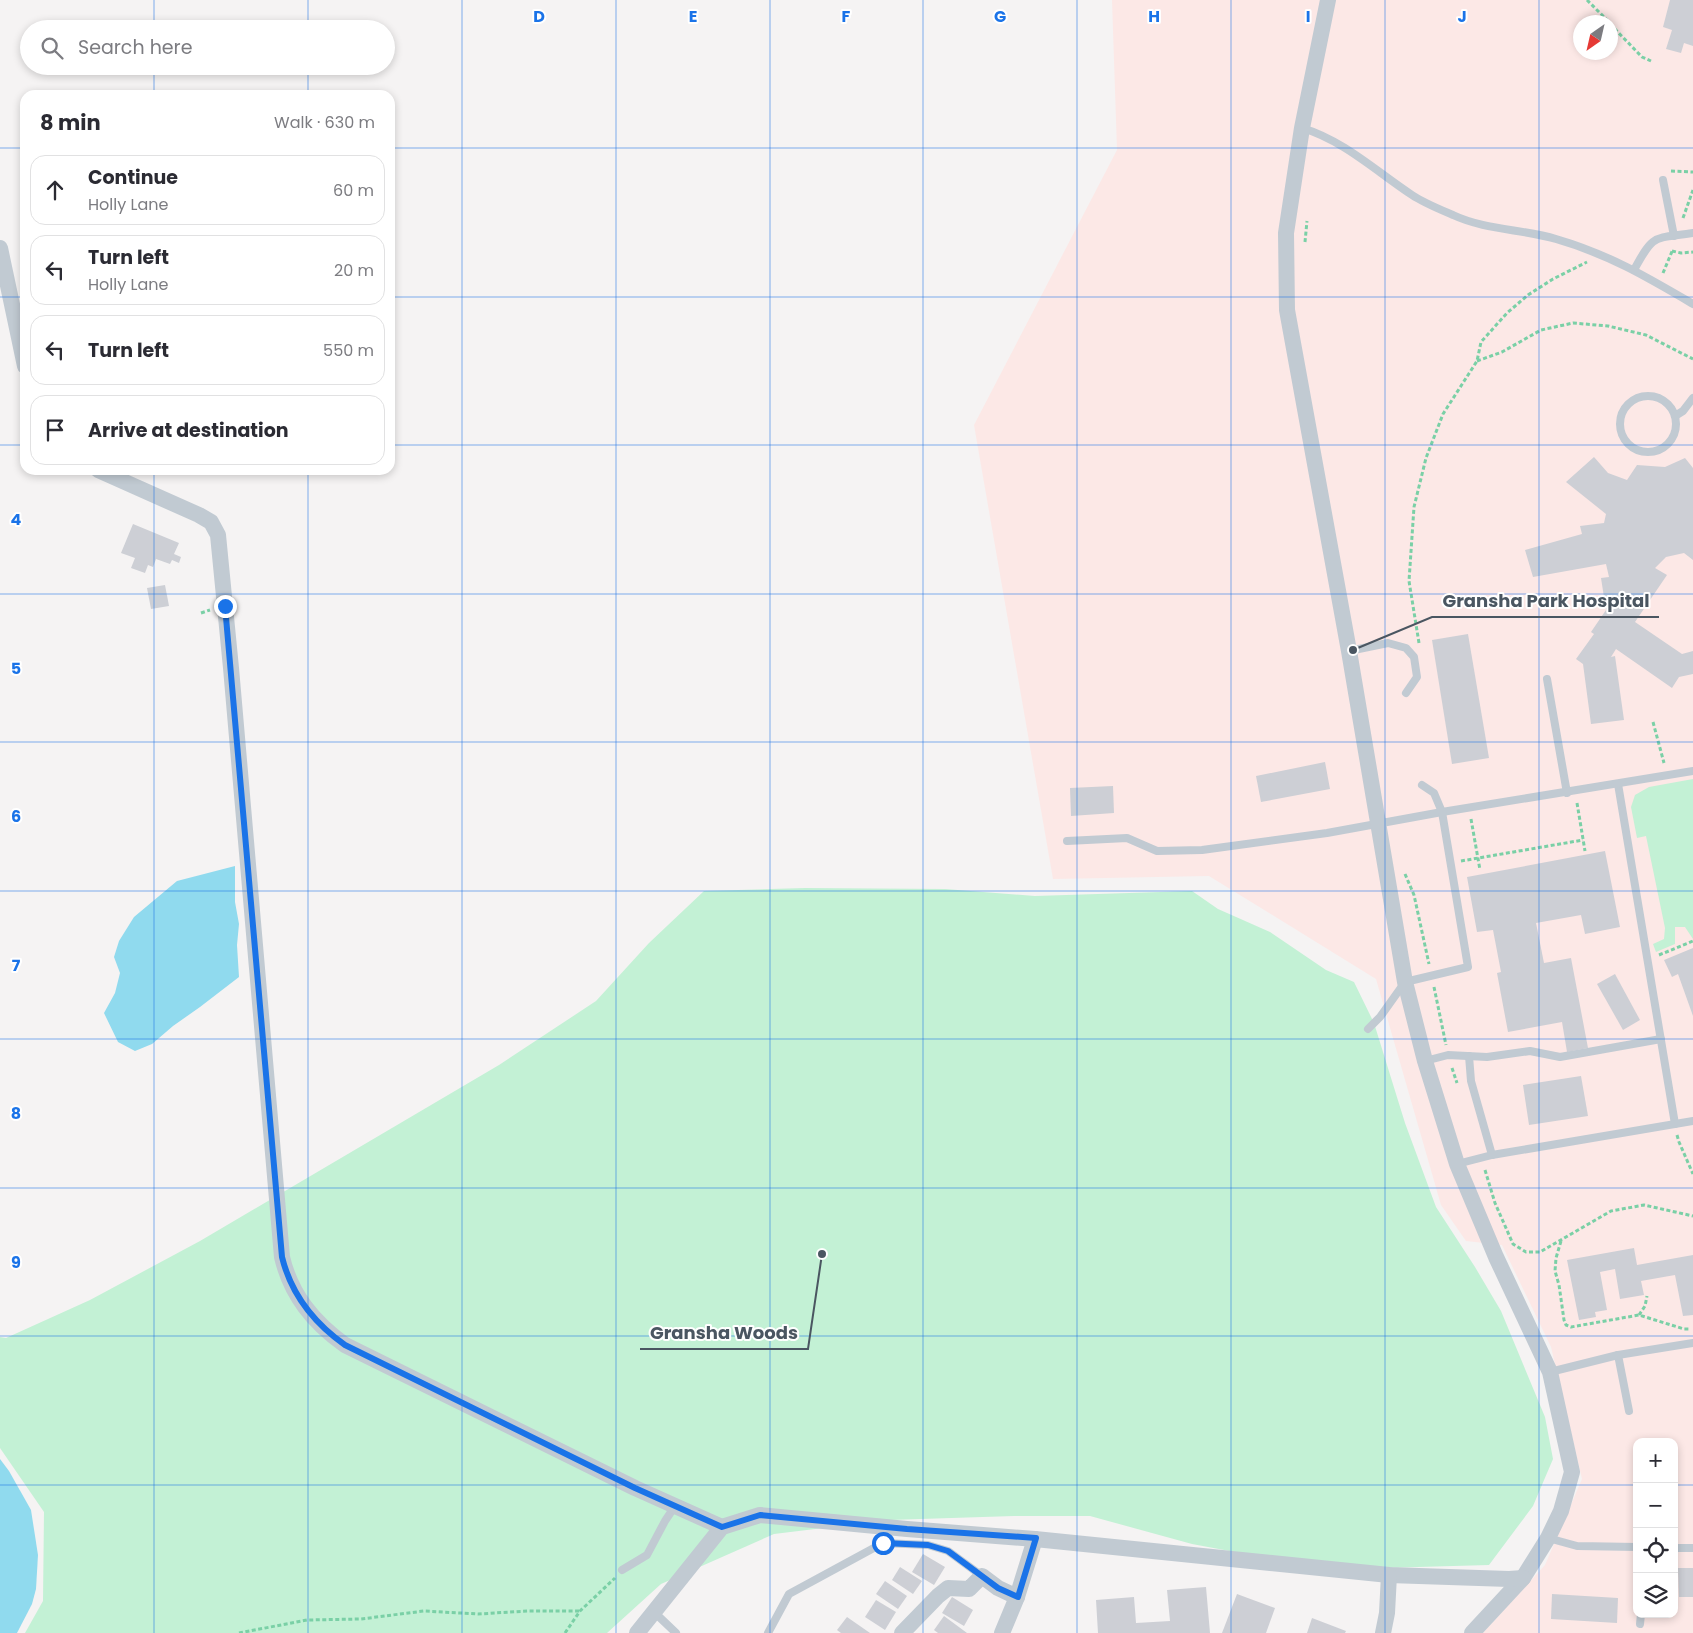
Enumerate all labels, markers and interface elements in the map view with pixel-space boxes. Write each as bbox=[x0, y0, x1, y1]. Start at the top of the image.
text: D bbox=[533, 5, 545, 28]
text: E bbox=[689, 5, 697, 28]
text: F bbox=[842, 5, 851, 28]
text: G bbox=[994, 5, 1006, 28]
text: H bbox=[1148, 5, 1160, 28]
text: I bbox=[1306, 5, 1310, 28]
text: J bbox=[1457, 5, 1467, 28]
north arrow bbox=[1573, 15, 1618, 60]
search box bbox=[20, 20, 395, 75]
icon: search bbox=[38, 34, 66, 62]
text: Search here bbox=[78, 34, 192, 61]
text: 8 min bbox=[40, 108, 101, 137]
text: Walk · 630 m bbox=[274, 111, 375, 134]
text: Continue bbox=[88, 164, 178, 191]
icon: ahead bbox=[41, 176, 69, 204]
text: 60 m bbox=[333, 179, 374, 202]
text: Holly Lane bbox=[88, 193, 168, 216]
text: Turn left bbox=[88, 244, 169, 271]
icon: left bbox=[41, 256, 69, 284]
text: 20 m bbox=[334, 259, 374, 282]
text: Holly Lane bbox=[88, 273, 168, 296]
icon: left bbox=[41, 336, 69, 364]
text: Turn left bbox=[88, 337, 169, 364]
text: 550 m bbox=[323, 339, 374, 362]
icon: arrive bbox=[41, 416, 69, 444]
text: Arrive at destination bbox=[88, 417, 289, 444]
text: 4 bbox=[11, 508, 22, 531]
callout: Gransha Park Hospital bbox=[1432, 584, 1659, 617]
text: Gransha Park Hospital bbox=[1442, 588, 1650, 613]
route end bbox=[214, 595, 237, 618]
text: 5 bbox=[11, 657, 21, 680]
text: 6 bbox=[11, 805, 21, 828]
text: 7 bbox=[12, 954, 21, 977]
text: 8 bbox=[11, 1102, 21, 1125]
text: 9 bbox=[11, 1251, 21, 1274]
callout: Gransha Woods bbox=[640, 1316, 808, 1349]
text: Gransha Woods bbox=[650, 1320, 798, 1345]
map controls bbox=[1633, 1438, 1678, 1618]
button: + bbox=[1633, 1438, 1678, 1483]
button: − bbox=[1633, 1483, 1678, 1528]
button: locate bbox=[1633, 1528, 1678, 1573]
route start bbox=[872, 1532, 895, 1555]
button: layers bbox=[1633, 1573, 1678, 1618]

